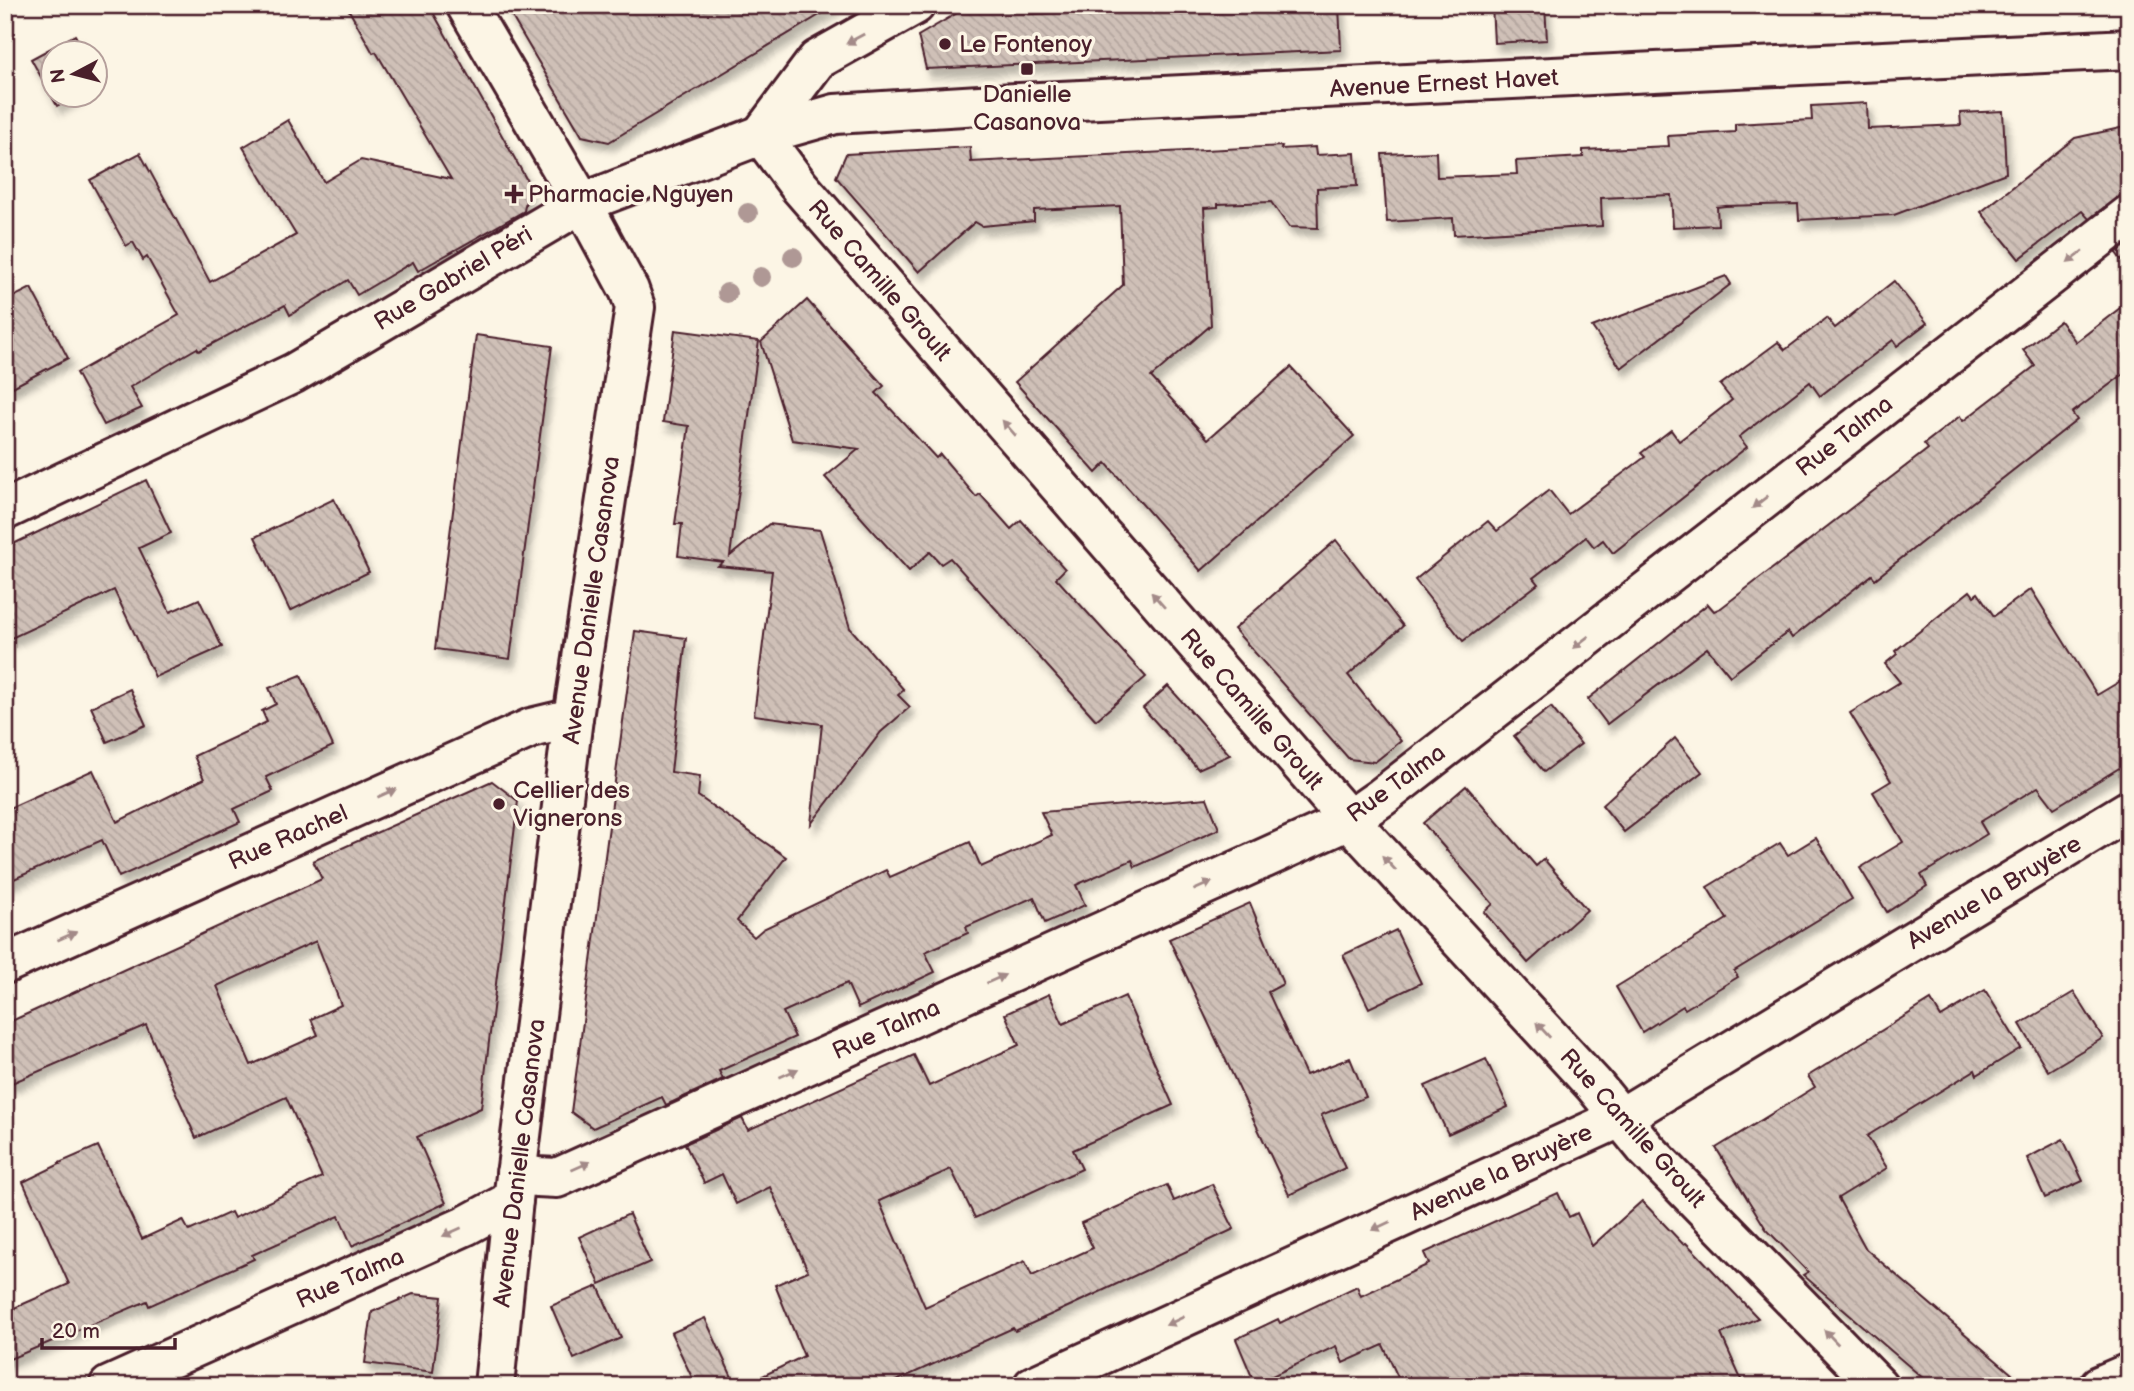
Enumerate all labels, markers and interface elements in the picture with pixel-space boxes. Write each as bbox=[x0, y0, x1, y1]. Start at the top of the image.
place label: Le Fontenoy bbox=[959, 30, 1092, 59]
one-way arrow bbox=[845, 33, 865, 45]
marker: Le Fontenoy bbox=[937, 36, 953, 52]
north arrow bbox=[38, 38, 108, 108]
marker: Danielle Casanova bbox=[1019, 61, 1035, 77]
street label: Avenue Ernest Havet bbox=[1329, 63, 1560, 104]
text: N bbox=[46, 67, 71, 84]
place label: Danielle Casanova bbox=[973, 80, 1081, 137]
place label: Pharmacie Nguyen bbox=[528, 180, 734, 209]
marker: Pharmacie Nguyen bbox=[506, 186, 522, 202]
street label: Rue Camille Groult bbox=[802, 194, 958, 367]
street label: Rue Gabriel Péri bbox=[369, 220, 538, 337]
one-way arrow bbox=[2066, 249, 2084, 263]
street label: Rue Talma bbox=[1790, 390, 1898, 483]
one-way arrow bbox=[1001, 420, 1017, 437]
street label: Avenue Danielle Casanova bbox=[557, 454, 626, 746]
one-way arrow bbox=[1752, 494, 1770, 509]
one-way arrow bbox=[1150, 591, 1166, 609]
street label: Rue Camille Groult bbox=[1174, 623, 1330, 796]
one-way arrow bbox=[1572, 634, 1590, 648]
street label: Rue Talma bbox=[1341, 738, 1451, 829]
place label: Cellier des Vignerons bbox=[513, 776, 630, 833]
one-way arrow bbox=[376, 787, 397, 798]
marker: Cellier des Vignerons bbox=[491, 796, 507, 812]
street label: Rue Rachel bbox=[224, 798, 352, 877]
street label: Avenue la Bruyère bbox=[1902, 829, 2087, 956]
one-way arrow bbox=[1381, 855, 1397, 872]
one-way arrow bbox=[1193, 880, 1214, 891]
one-way arrow bbox=[57, 930, 78, 941]
one-way arrow bbox=[986, 973, 1006, 985]
street label: Rue Talma bbox=[828, 993, 944, 1066]
street label: Avenue Danielle Casanova bbox=[487, 1017, 552, 1309]
one-way arrow bbox=[1536, 1022, 1552, 1039]
street label: Rue Camille Groult bbox=[1554, 1043, 1712, 1214]
one-way arrow bbox=[779, 1067, 799, 1079]
street label: Avenue la Bruyère bbox=[1405, 1118, 1597, 1227]
one-way arrow bbox=[571, 1160, 592, 1171]
one-way arrow bbox=[1371, 1221, 1392, 1232]
one-way arrow bbox=[442, 1226, 462, 1238]
street label: Rue Talma bbox=[292, 1242, 408, 1315]
scale bar bbox=[42, 1307, 175, 1351]
one-way arrow bbox=[1164, 1316, 1185, 1327]
text: 20 m bbox=[52, 1319, 100, 1344]
one-way arrow bbox=[1823, 1329, 1839, 1346]

